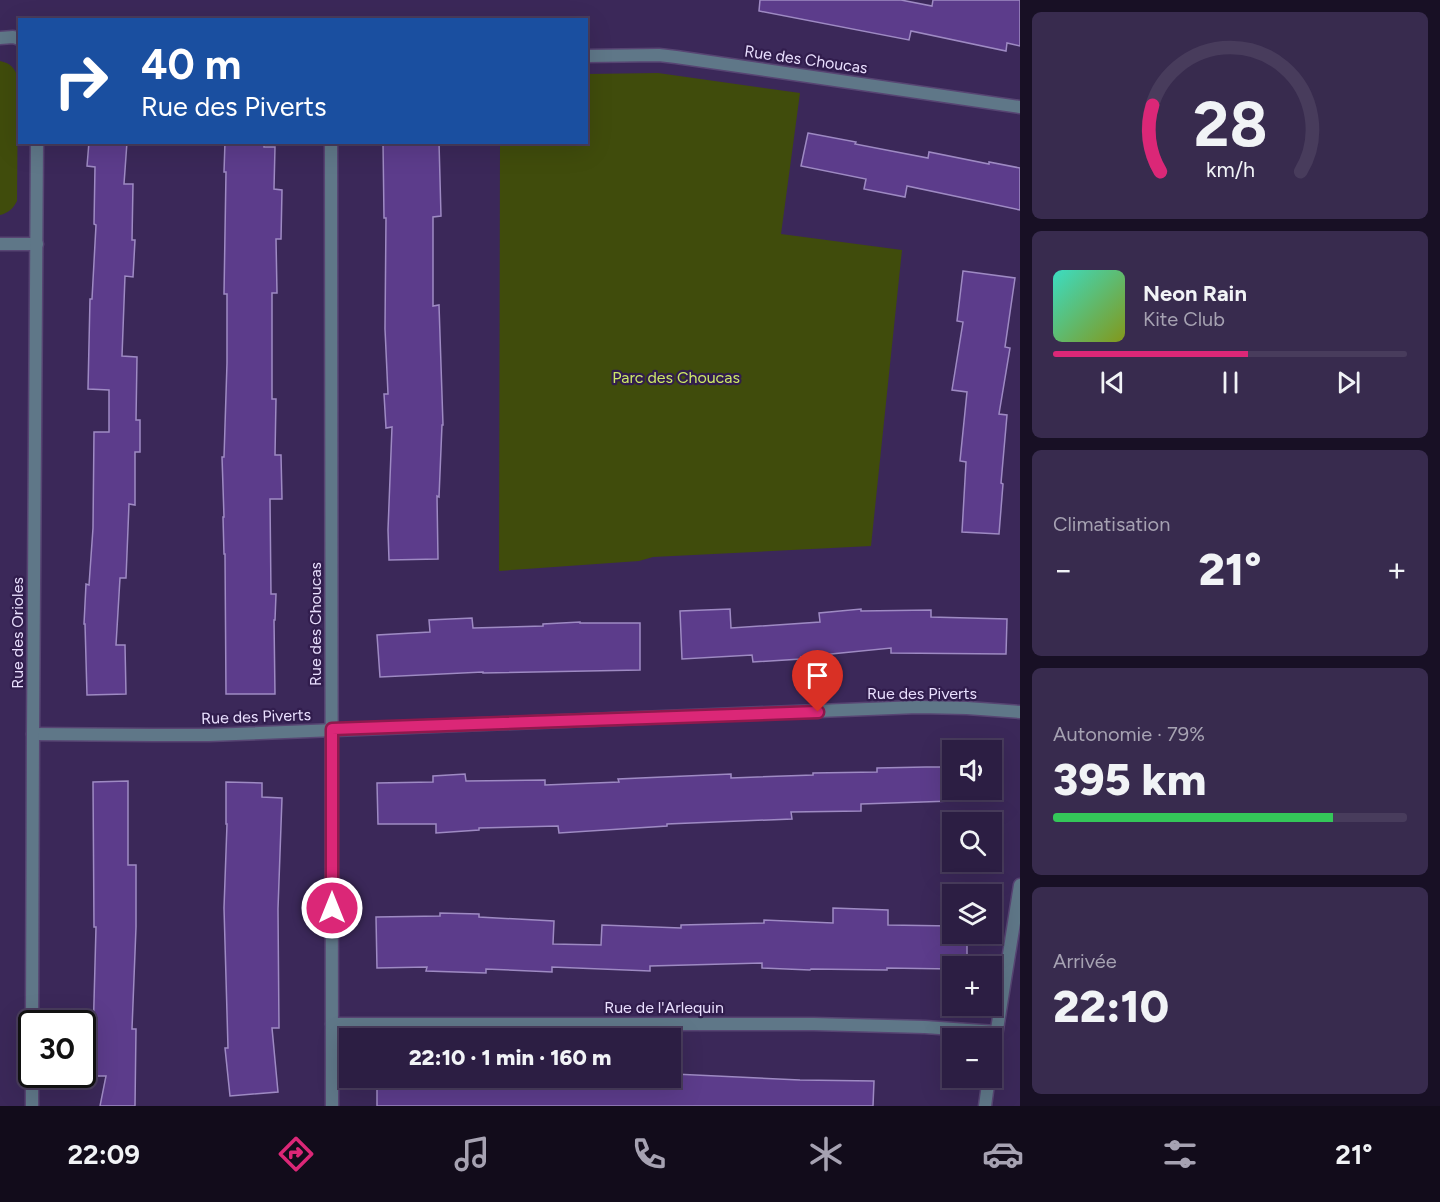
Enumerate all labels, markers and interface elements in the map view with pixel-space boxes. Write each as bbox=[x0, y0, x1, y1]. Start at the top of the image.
text: 40 m bbox=[141, 39, 241, 90]
street label: Rue des Choucas bbox=[743, 41, 869, 78]
icon: right bbox=[42, 42, 120, 120]
text: 28 bbox=[1193, 88, 1267, 163]
text: Rue des Piverts bbox=[141, 90, 326, 123]
text: km/h bbox=[1206, 158, 1254, 183]
text: Neon Rain bbox=[1143, 280, 1247, 307]
text: Kite Club bbox=[1143, 307, 1225, 331]
icon: previous bbox=[1096, 366, 1129, 399]
icon: pause bbox=[1214, 366, 1247, 399]
icon: next bbox=[1332, 366, 1365, 399]
park label: Parc des Choucas bbox=[612, 368, 740, 387]
text: Climatisation bbox=[1053, 512, 1170, 536]
text: 21° bbox=[1199, 542, 1261, 596]
text: − bbox=[1053, 550, 1074, 589]
text: + bbox=[1386, 550, 1407, 589]
street label: Rue des Choucas bbox=[306, 562, 325, 686]
street label: Rue des Orioles bbox=[8, 577, 27, 689]
pin bbox=[792, 650, 843, 712]
icon: arrive bbox=[801, 659, 834, 692]
street label: Rue des Piverts bbox=[867, 684, 977, 703]
street label: Rue des Piverts bbox=[201, 705, 311, 728]
text: Autonomie · 79% bbox=[1053, 722, 1205, 746]
map controls bbox=[942, 740, 1002, 1088]
button: sound bbox=[942, 740, 1002, 800]
text: 395 km bbox=[1053, 752, 1206, 806]
button: search bbox=[942, 812, 1002, 872]
position arrow bbox=[300, 876, 364, 940]
button: layers bbox=[942, 884, 1002, 944]
text: Arrivée bbox=[1053, 949, 1117, 973]
button: + bbox=[942, 956, 1002, 1016]
text: 22:10 bbox=[1053, 979, 1169, 1033]
street label: Rue de l'Arlequin bbox=[604, 998, 724, 1017]
speed limit sign: 30 bbox=[18, 1010, 96, 1088]
button: − bbox=[942, 1028, 1002, 1088]
text: 22:10 · 1 min · 160 m bbox=[409, 1044, 611, 1071]
icon: directions bbox=[275, 1133, 317, 1175]
icon: music bbox=[451, 1133, 493, 1175]
icon: phone bbox=[628, 1133, 670, 1175]
icon: climate bbox=[805, 1133, 847, 1175]
icon: car bbox=[982, 1133, 1024, 1175]
icon: filters bbox=[1159, 1133, 1201, 1175]
text: 22:09 bbox=[67, 1138, 140, 1171]
text: 21° bbox=[1335, 1138, 1373, 1171]

